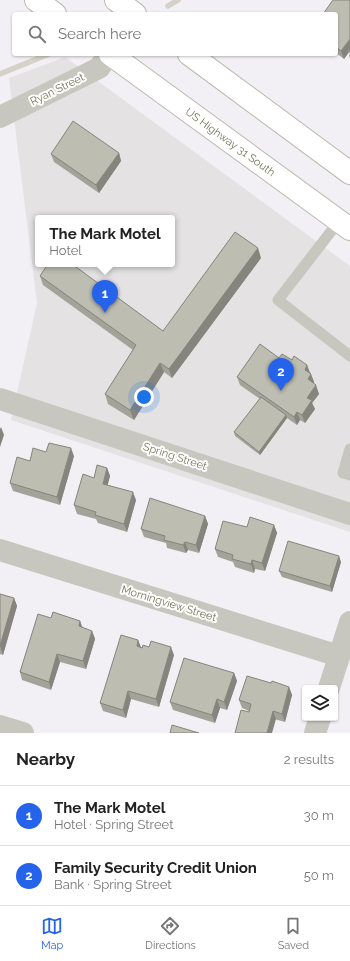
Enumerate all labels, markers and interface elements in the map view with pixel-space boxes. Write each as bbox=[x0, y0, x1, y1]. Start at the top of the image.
search box bbox=[12, 12, 338, 56]
icon: search bbox=[26, 23, 48, 45]
text: Search here bbox=[58, 25, 141, 43]
street label: Ryan Street bbox=[28, 71, 87, 108]
street label: US Highway 31 South bbox=[183, 105, 278, 179]
popup bbox=[35, 215, 175, 267]
text: The Mark Motel bbox=[49, 225, 161, 243]
text: Hotel bbox=[49, 243, 82, 258]
pin: 1 bbox=[92, 280, 118, 313]
pin: 2 bbox=[268, 358, 294, 391]
your location bbox=[134, 387, 154, 407]
street label: Spring Street bbox=[141, 440, 209, 473]
street label: Morningview Street bbox=[120, 583, 218, 624]
map controls bbox=[302, 685, 338, 721]
button: layers bbox=[302, 685, 338, 721]
text: Nearby bbox=[16, 749, 75, 769]
text: 2 results bbox=[284, 752, 334, 767]
text: The Mark Motel bbox=[54, 799, 165, 817]
text: 1 bbox=[26, 808, 32, 823]
text: 30 m bbox=[304, 808, 334, 823]
text: Hotel · Spring Street bbox=[54, 817, 174, 832]
text: Family Security Credit Union bbox=[54, 859, 257, 877]
text: 2 bbox=[25, 868, 33, 883]
text: 50 m bbox=[304, 868, 334, 883]
text: Bank · Spring Street bbox=[54, 877, 172, 892]
tab: Map bbox=[41, 915, 63, 952]
tab: Directions bbox=[145, 915, 196, 952]
tab: Saved bbox=[278, 915, 309, 952]

